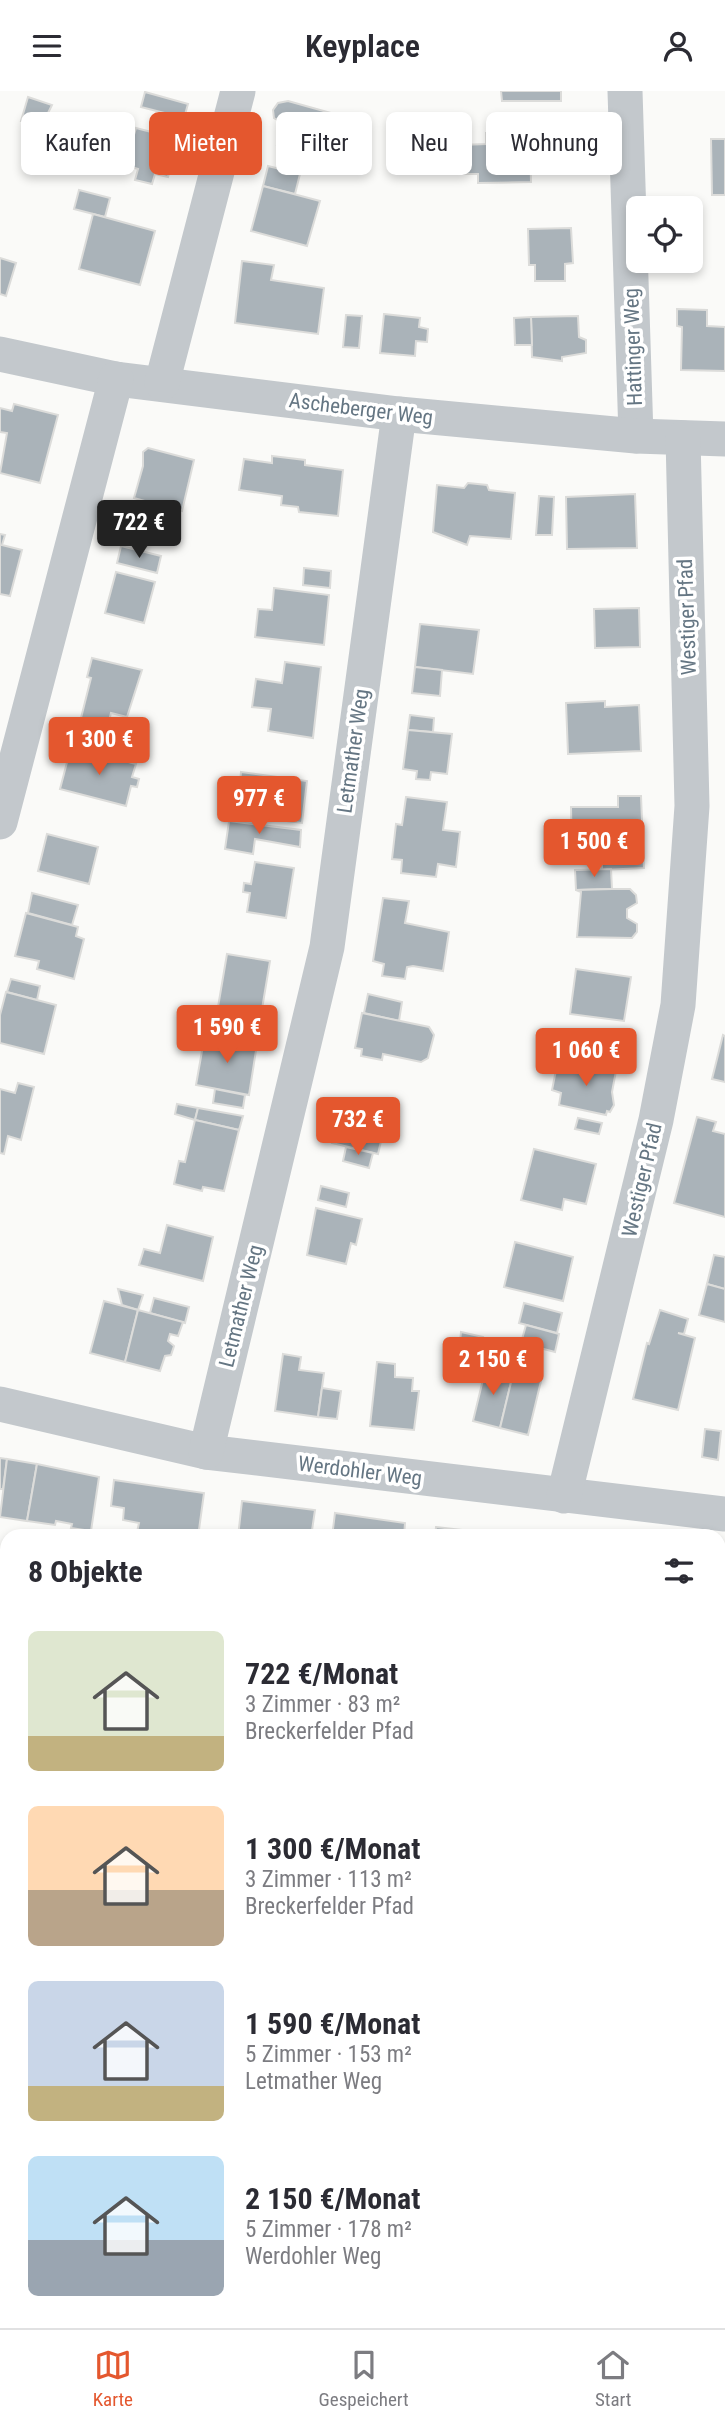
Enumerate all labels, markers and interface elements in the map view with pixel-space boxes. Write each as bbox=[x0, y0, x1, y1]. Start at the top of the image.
icon: menu bbox=[28, 27, 66, 65]
text: Keyplace bbox=[305, 27, 420, 65]
icon: person bbox=[659, 27, 697, 65]
chip: Kaufen bbox=[21, 112, 135, 175]
chip: Mieten bbox=[149, 112, 262, 175]
chip: Filter bbox=[276, 112, 372, 175]
chip: Neu bbox=[386, 112, 472, 175]
chip: Wohnung bbox=[486, 112, 622, 175]
map controls bbox=[626, 196, 703, 273]
button: locate bbox=[626, 196, 703, 273]
street label: Hattinger Weg bbox=[619, 288, 647, 406]
street label: Ascheberger Weg bbox=[288, 388, 434, 430]
pin: 722 € bbox=[90, 501, 188, 560]
text: 722 € bbox=[113, 509, 165, 536]
street label: Westiger Pfad bbox=[673, 558, 701, 676]
street label: Letmather Weg bbox=[332, 687, 374, 815]
pin: 1 300 € bbox=[34, 717, 164, 777]
text: 1 300 € bbox=[65, 726, 133, 753]
pin: 977 € bbox=[210, 777, 308, 836]
text: 977 € bbox=[233, 785, 285, 812]
pin: 1 500 € bbox=[529, 819, 659, 879]
text: 1 500 € bbox=[560, 828, 628, 855]
pin: 1 590 € bbox=[162, 1005, 292, 1065]
text: 1 590 € bbox=[193, 1014, 261, 1041]
pin: 1 060 € bbox=[521, 1028, 651, 1088]
text: 1 060 € bbox=[552, 1037, 620, 1064]
pin: 732 € bbox=[309, 1097, 407, 1157]
text: 732 € bbox=[332, 1106, 384, 1133]
street label: Westiger Pfad bbox=[617, 1121, 667, 1239]
street label: Letmather Weg bbox=[214, 1242, 268, 1370]
pin: 2 150 € bbox=[428, 1337, 558, 1397]
text: 2 150 € bbox=[459, 1346, 527, 1373]
street label: Werdohler Weg bbox=[297, 1451, 423, 1491]
icon: filters bbox=[660, 1552, 698, 1590]
text: 8 Objekte bbox=[28, 1554, 143, 1589]
text: 722 €/Monat bbox=[245, 1656, 398, 1691]
icon: home bbox=[84, 1659, 168, 1743]
text: 3 Zimmer · 83 m² bbox=[245, 1691, 400, 1718]
text: Breckerfelder Pfad bbox=[245, 1718, 414, 1745]
text: 1 300 €/Monat bbox=[245, 1831, 420, 1866]
icon: home bbox=[84, 1834, 168, 1918]
text: 3 Zimmer · 113 m² bbox=[245, 1866, 412, 1893]
text: Breckerfelder Pfad bbox=[245, 1893, 414, 1920]
text: 1 590 €/Monat bbox=[245, 2006, 420, 2041]
icon: home bbox=[84, 2009, 168, 2093]
text: 5 Zimmer · 153 m² bbox=[245, 2041, 412, 2068]
text: Letmather Weg bbox=[245, 2068, 382, 2095]
text: 2 150 €/Monat bbox=[245, 2181, 420, 2216]
icon: home bbox=[84, 2184, 168, 2268]
text: 5 Zimmer · 178 m² bbox=[245, 2216, 412, 2243]
text: Werdohler Weg bbox=[245, 2243, 381, 2270]
tab: Karte bbox=[93, 2346, 133, 2411]
tab: Gespeichert bbox=[319, 2346, 409, 2411]
tab: Start bbox=[594, 2346, 632, 2411]

